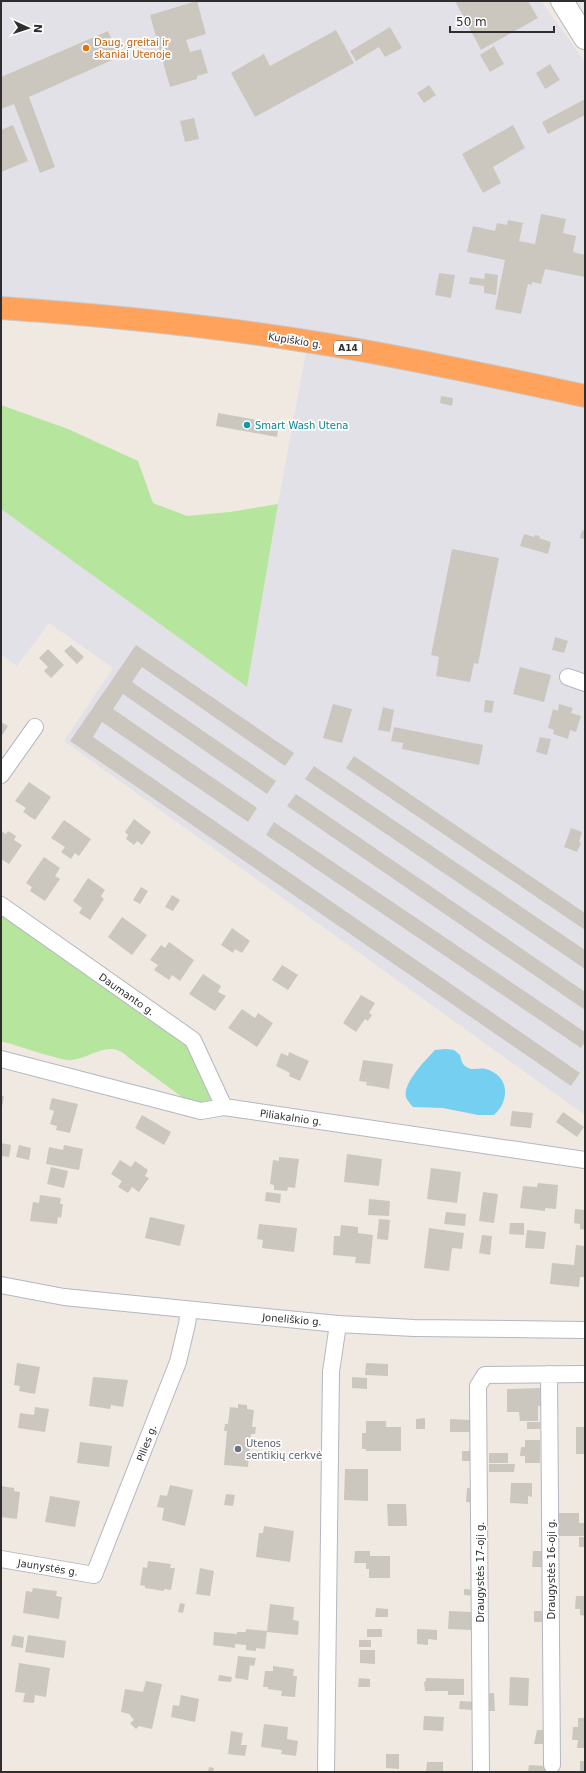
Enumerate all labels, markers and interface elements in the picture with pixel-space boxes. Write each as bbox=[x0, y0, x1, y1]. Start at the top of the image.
north arrow bbox=[8, 8, 48, 48]
scale bar bbox=[450, 8, 554, 34]
text: 50 m bbox=[456, 15, 487, 29]
text: N bbox=[31, 24, 44, 33]
place label: Daug, greitai ir skaniai Utenoje bbox=[94, 37, 171, 60]
marker: Daug, greitai ir skaniai Utenoje bbox=[81, 43, 91, 53]
street label: Kupiškio g. bbox=[267, 331, 323, 350]
road number: A14 bbox=[334, 341, 362, 355]
marker: Smart Wash Utena bbox=[242, 420, 252, 430]
place label: Smart Wash Utena bbox=[255, 420, 348, 431]
street label: Daumanto g. bbox=[97, 971, 157, 1018]
street label: Piliakalnio g. bbox=[259, 1108, 323, 1127]
street label: Joneliškio g. bbox=[261, 1311, 322, 1328]
street label: Pilies g. bbox=[134, 1423, 158, 1463]
place label: Utenos sentikių cerkvė bbox=[246, 1438, 322, 1461]
marker: Utenos sentikių cerkvė bbox=[233, 1444, 243, 1454]
street label: Draugystės 16-oji g. bbox=[546, 1518, 557, 1620]
street label: Draugystės 17-oji g. bbox=[475, 1521, 486, 1623]
street label: Jaunystės g. bbox=[16, 1557, 79, 1578]

